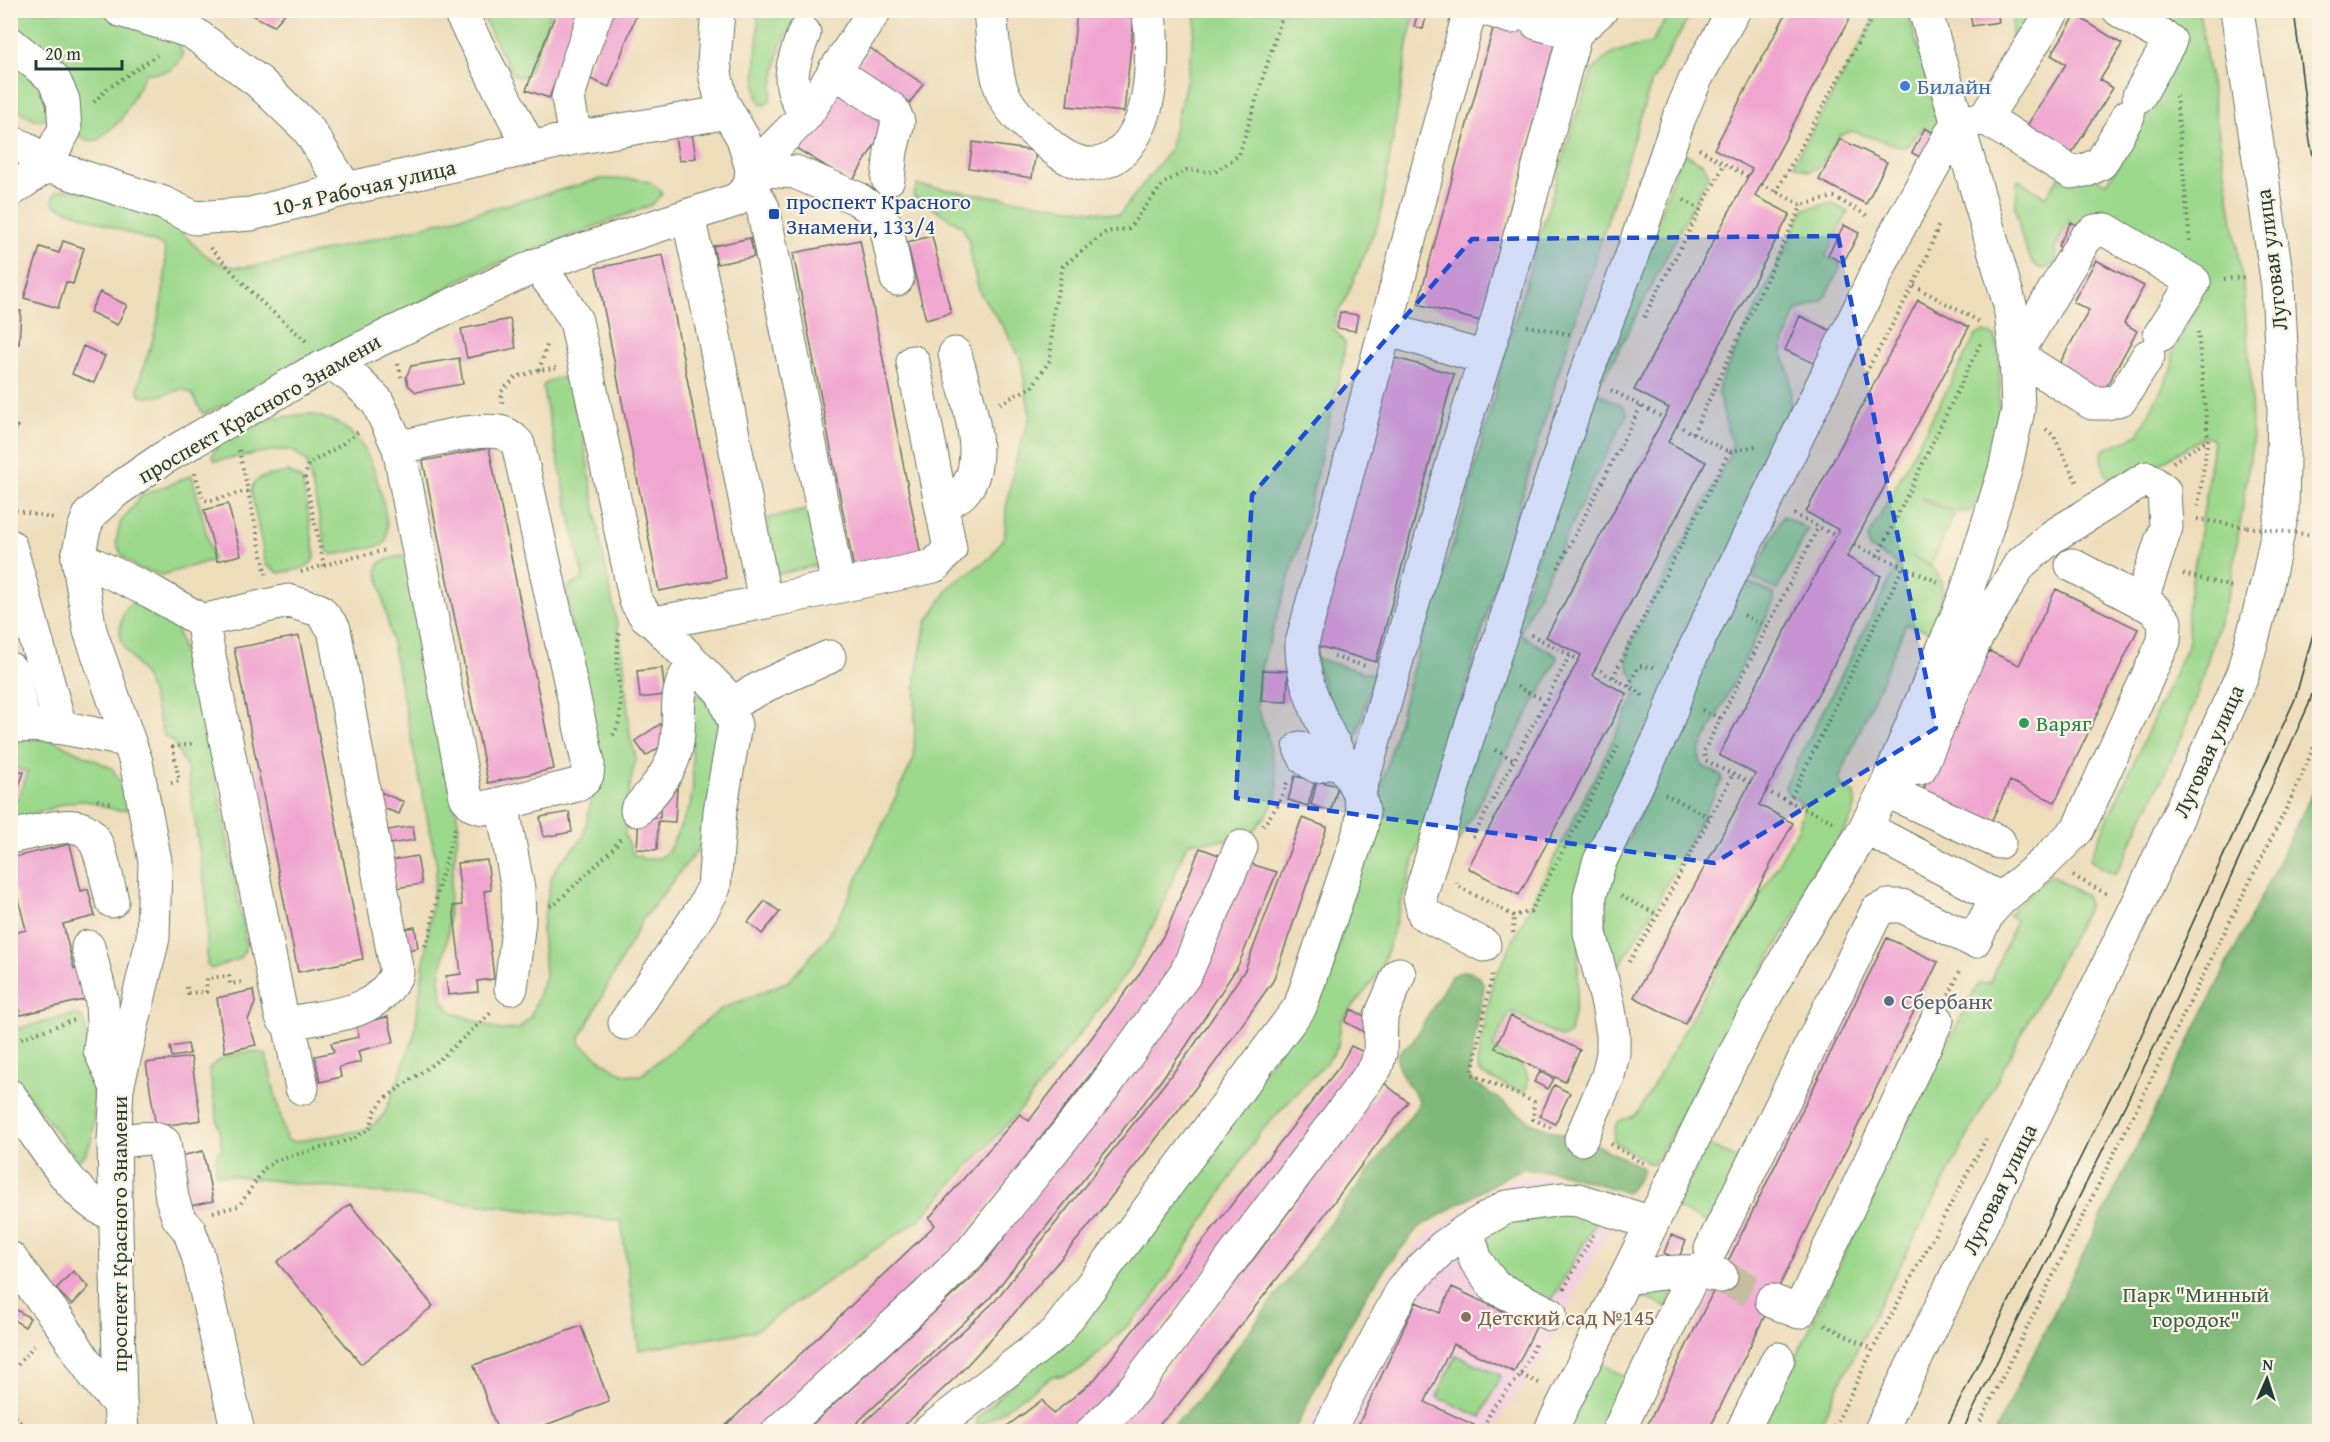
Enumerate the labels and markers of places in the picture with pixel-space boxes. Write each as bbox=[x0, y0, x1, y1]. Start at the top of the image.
place label: Билайн bbox=[1917, 70, 1991, 102]
marker: Билайн bbox=[1898, 79, 1912, 93]
place label: проспект Красного Знамени, 133/4 bbox=[786, 185, 971, 242]
marker: проспект Красного Знамени, 133/4 bbox=[767, 207, 781, 221]
place label: Варяг bbox=[2036, 707, 2092, 739]
marker: Варяг bbox=[2017, 716, 2031, 730]
place label: Сбербанк bbox=[1901, 985, 1993, 1017]
marker: Сбербанк bbox=[1882, 994, 1896, 1008]
place label: Детский сад №145 bbox=[1477, 1301, 1655, 1333]
marker: Детский сад №145 bbox=[1459, 1310, 1473, 1324]

